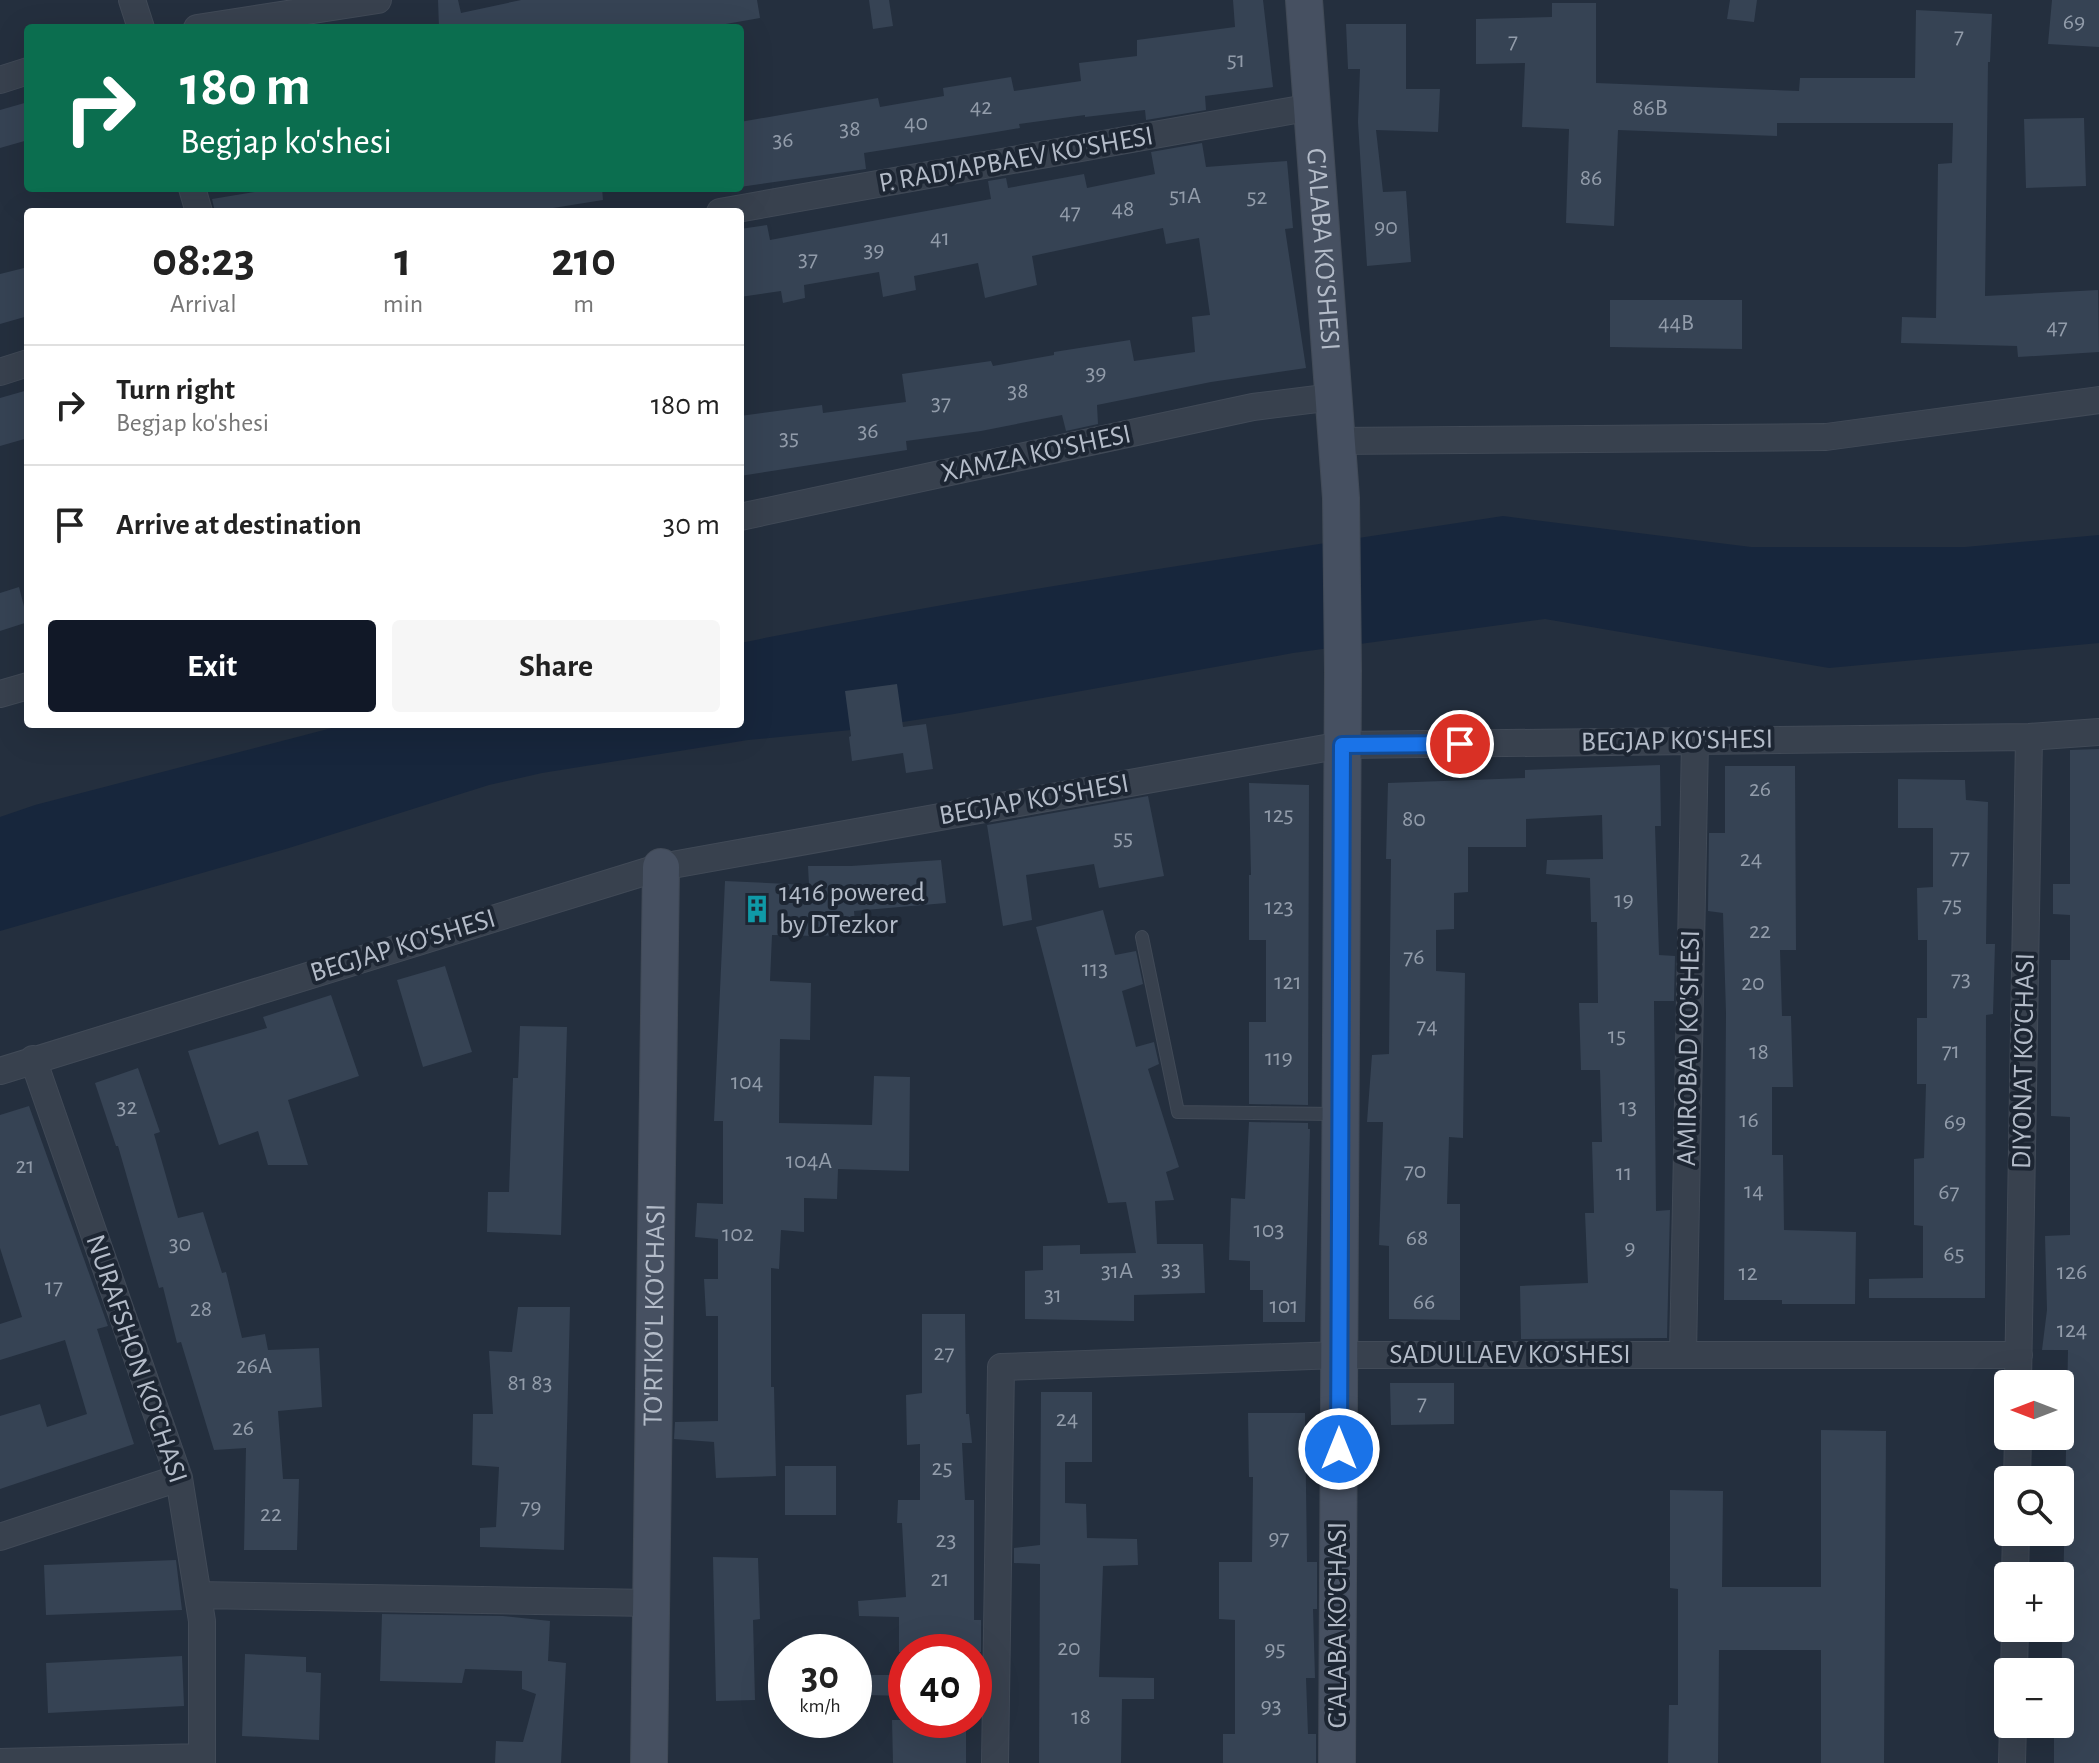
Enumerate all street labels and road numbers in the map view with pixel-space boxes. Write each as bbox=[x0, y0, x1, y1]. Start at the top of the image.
street label: P. RADJAPBAEV KO'SHESI bbox=[877, 122, 1155, 198]
street label: G'ALABA KO'SHESI bbox=[1301, 147, 1344, 352]
street label: XAMZA KO'SHESI bbox=[938, 420, 1134, 488]
street label: BEGJAP KO'SHESI bbox=[1581, 725, 1773, 757]
street label: BEGJAP KO'SHESI bbox=[937, 770, 1131, 830]
street label: BEGJAP KO'SHESI bbox=[307, 905, 499, 987]
street label: AMIROBAD KO'SHESI bbox=[1673, 930, 1705, 1166]
street label: DIYONAT KO'CHASI bbox=[2008, 953, 2040, 1169]
street label: TO'RTKO'L KO'CHASI bbox=[640, 1203, 670, 1427]
street label: NURAFSHON KO'CHASI bbox=[80, 1231, 192, 1487]
street label: SADULLAEV KO'SHESI bbox=[1389, 1341, 1631, 1369]
street label: G'ALABA KO'CHASI bbox=[1324, 1522, 1352, 1728]

